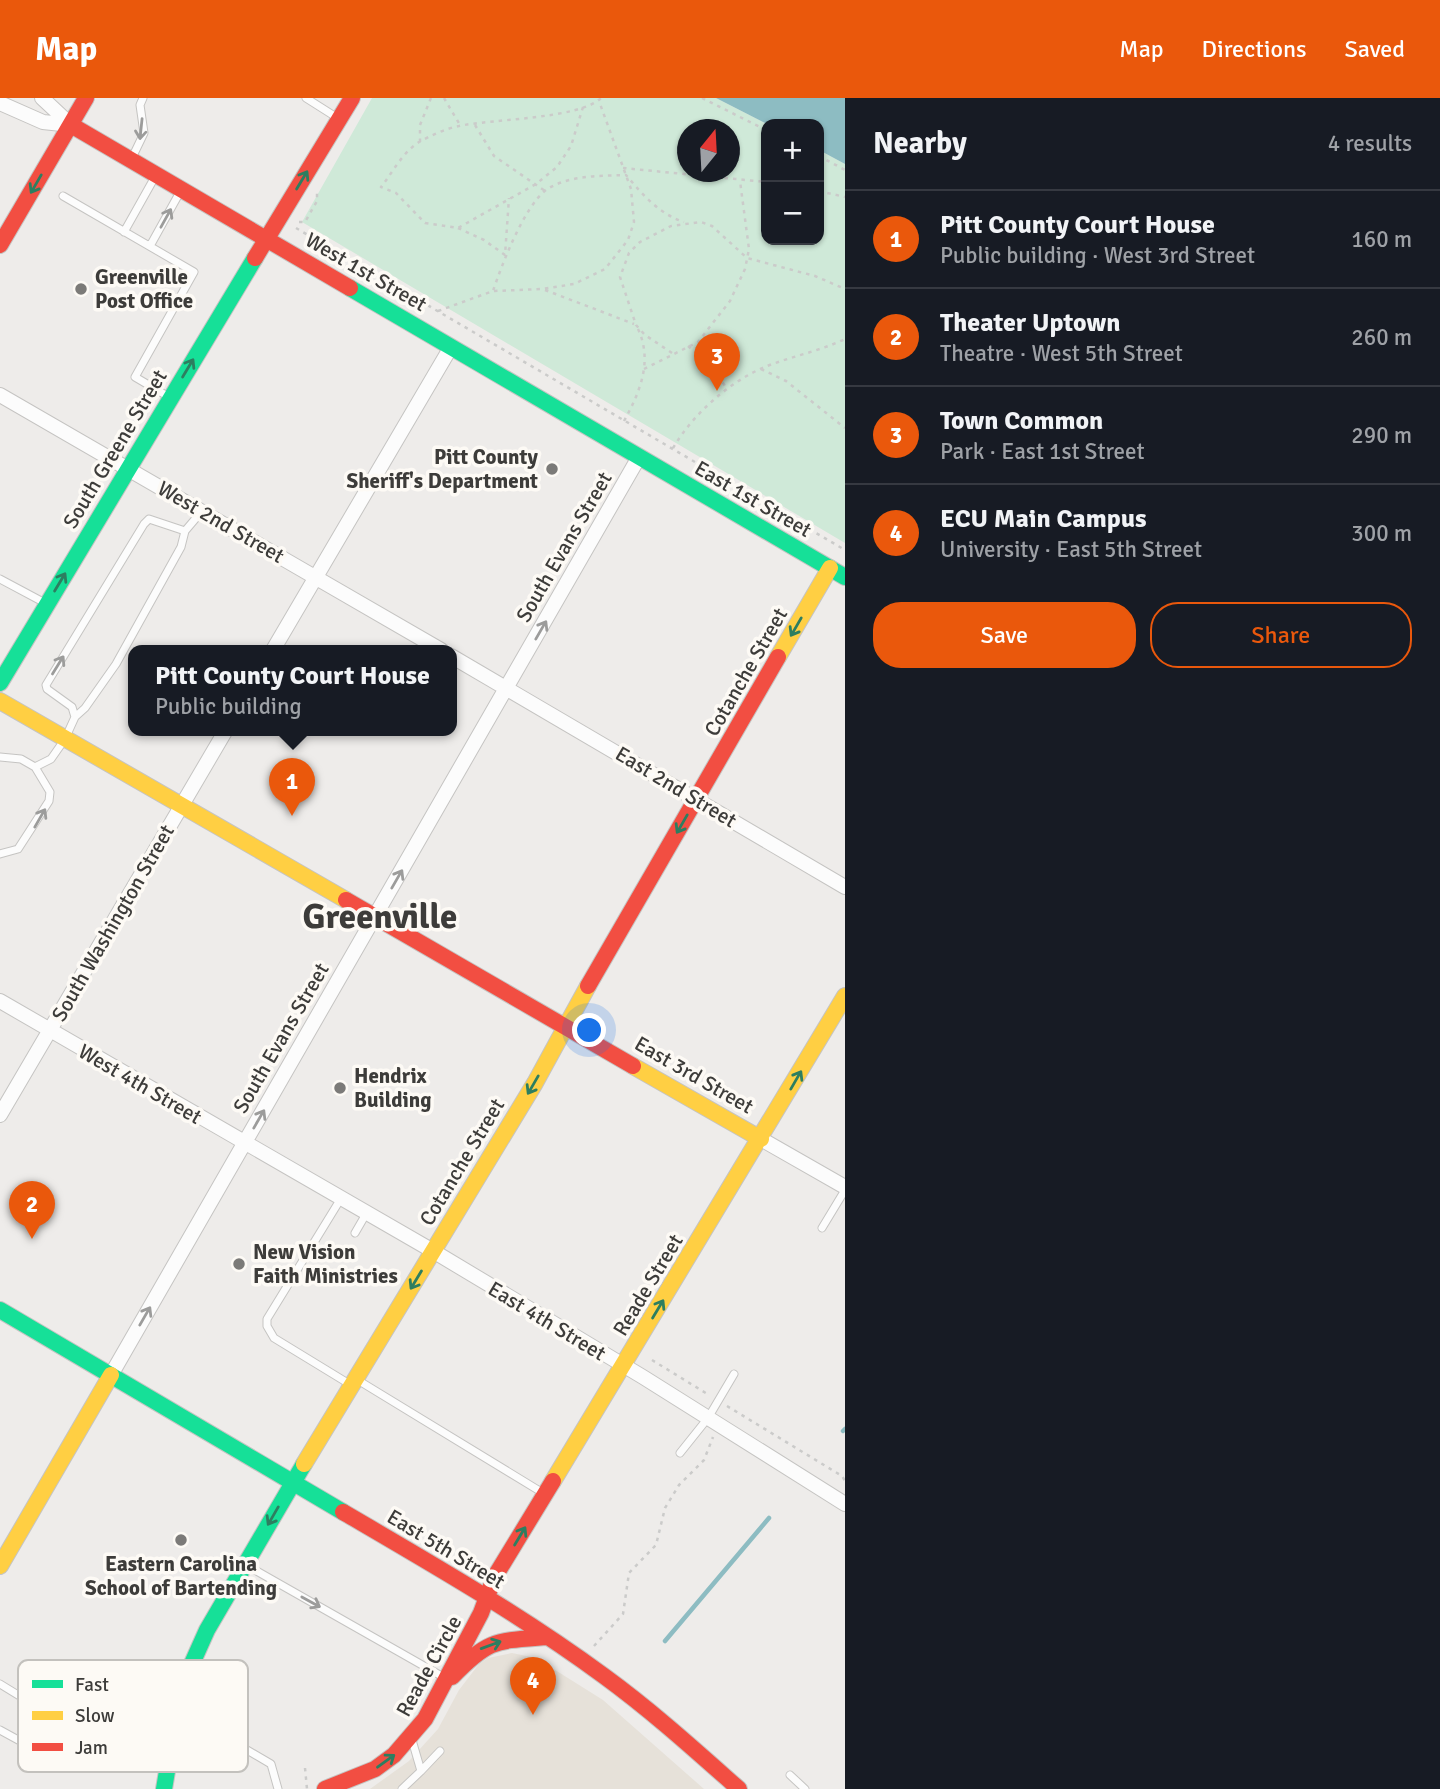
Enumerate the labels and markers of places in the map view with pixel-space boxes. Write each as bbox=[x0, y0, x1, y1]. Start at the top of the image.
place label: Greenville Post Office bbox=[95, 264, 193, 314]
marker: Greenville Post Office bbox=[73, 281, 89, 297]
pin: 3 bbox=[694, 333, 740, 391]
place label: Pitt County Sheriff's Department bbox=[347, 444, 539, 494]
marker: Pitt County Sheriff's Department bbox=[544, 461, 560, 477]
pin: 1 bbox=[269, 758, 315, 816]
place label: Hendrix Building bbox=[354, 1063, 431, 1113]
marker: Hendrix Building bbox=[332, 1080, 348, 1096]
pin: 2 bbox=[9, 1181, 55, 1239]
place label: New Vision Faith Ministries bbox=[253, 1239, 398, 1289]
marker: New Vision Faith Ministries bbox=[231, 1256, 247, 1272]
marker: Eastern Carolina School of Bartending bbox=[173, 1532, 189, 1548]
place label: Eastern Carolina School of Bartending bbox=[85, 1551, 277, 1601]
pin: 4 bbox=[510, 1657, 556, 1715]

